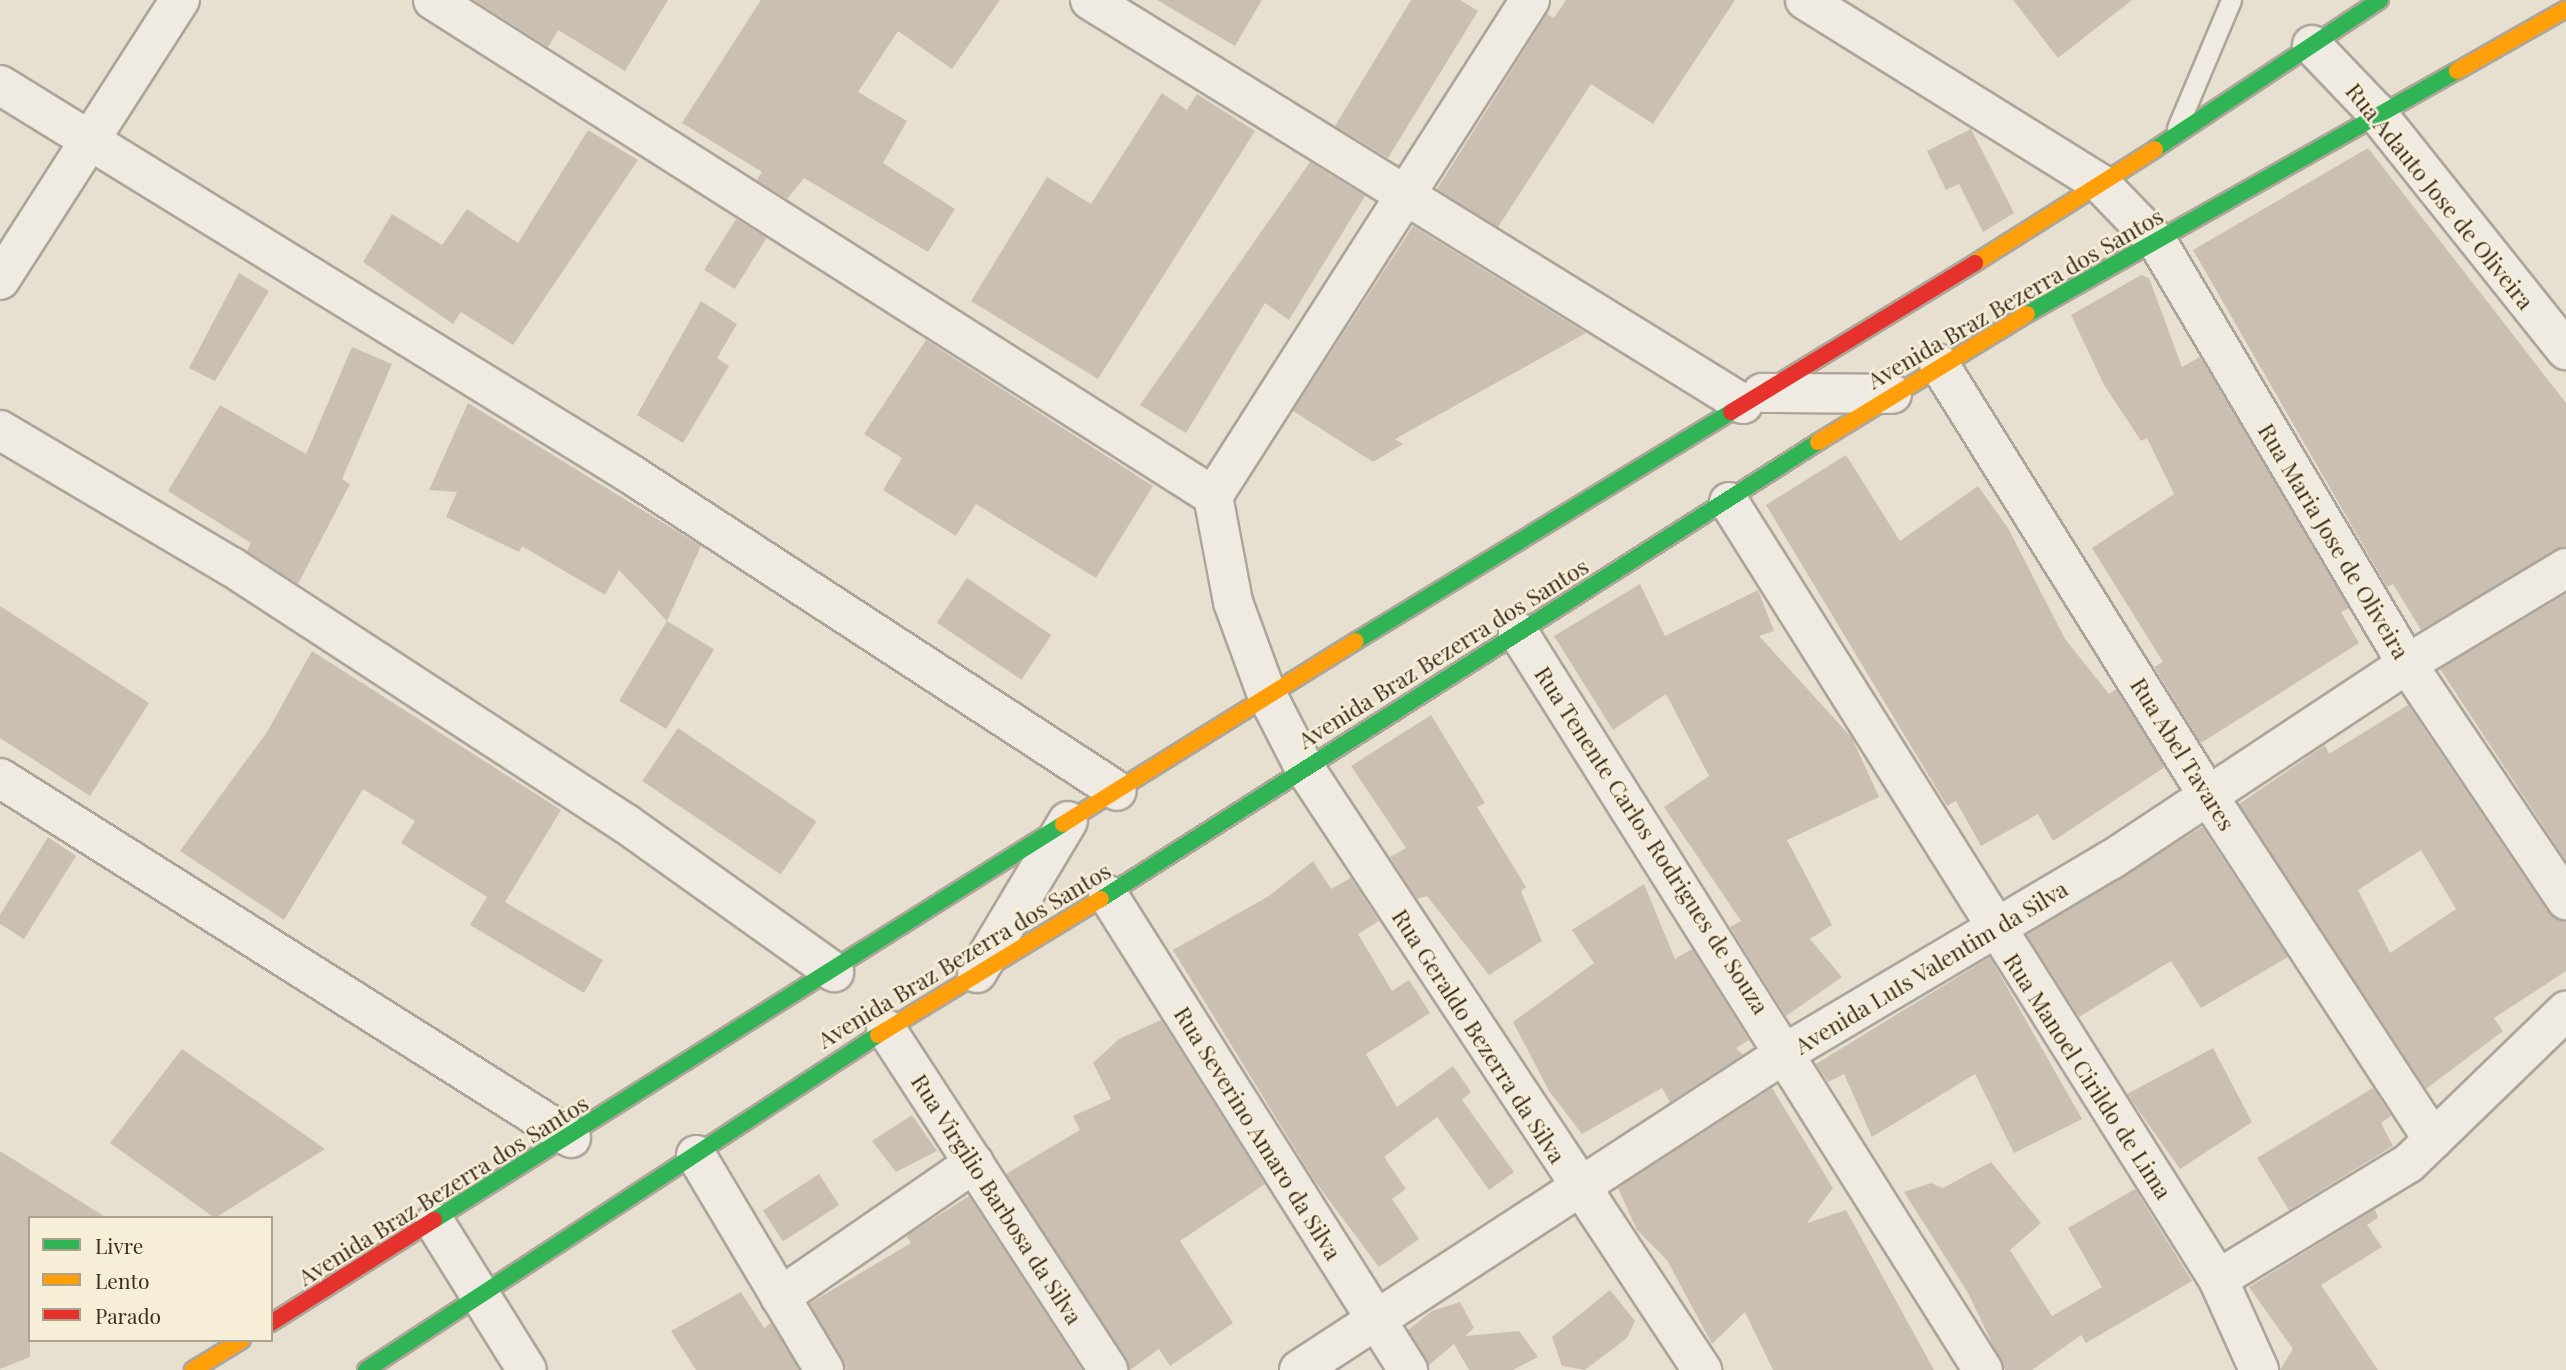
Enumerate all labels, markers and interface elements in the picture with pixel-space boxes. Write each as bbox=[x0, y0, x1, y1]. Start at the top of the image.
street label: Rua Adauto Jose de Oliveira bbox=[2340, 77, 2540, 315]
street label: Avenida Braz Bezerra dos Santos bbox=[1862, 202, 2168, 394]
street label: Rua Maria Jose de Oliveira bbox=[2253, 418, 2415, 664]
street label: Avenida Braz Bezerra dos Santos bbox=[1293, 552, 1593, 754]
street label: Rua Tenente Carlos Rodrigues de Souza bbox=[1529, 661, 1775, 1019]
street label: Rua Abel Tavares bbox=[2125, 672, 2241, 836]
street label: Avenida Braz Bezerra dos Santos bbox=[812, 856, 1116, 1054]
street label: Avenida LuIs Valentim da Silva bbox=[1789, 874, 2073, 1060]
street label: Rua Geraldo Bezerra da Silva bbox=[1386, 904, 1572, 1168]
street label: Rua Manoel Cirildo de Lima bbox=[1998, 948, 2178, 1204]
street label: Rua Severino Amaro da Silva bbox=[1168, 1001, 1348, 1265]
street label: Rua Virgilio Barbosa da Silva bbox=[905, 1068, 1089, 1330]
street label: Avenida Braz Bezerra dos Santos bbox=[293, 1089, 593, 1291]
legend bbox=[28, 1216, 273, 1342]
text: Livre bbox=[95, 1231, 143, 1259]
text: Lento bbox=[95, 1266, 149, 1294]
text: Parado bbox=[95, 1301, 161, 1329]

